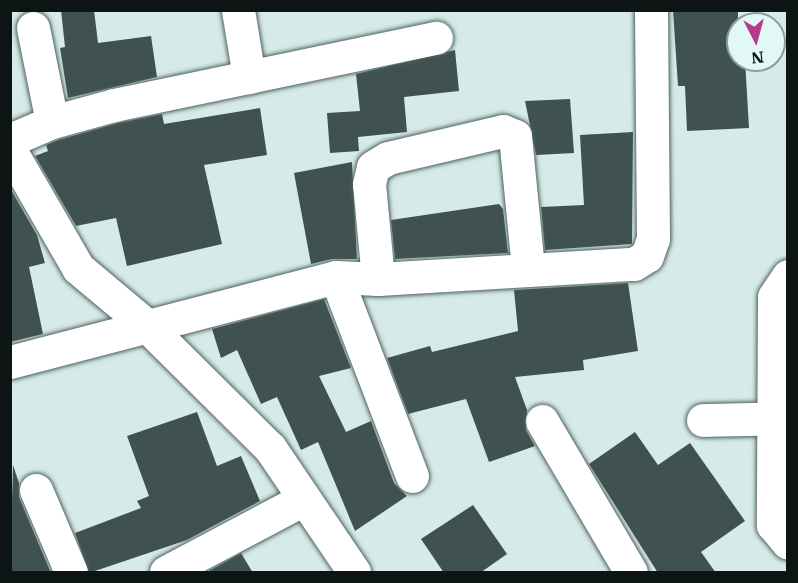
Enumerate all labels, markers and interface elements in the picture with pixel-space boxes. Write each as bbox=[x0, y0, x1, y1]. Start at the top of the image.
north arrow bbox=[726, 12, 786, 72]
text: N bbox=[750, 47, 765, 69]

